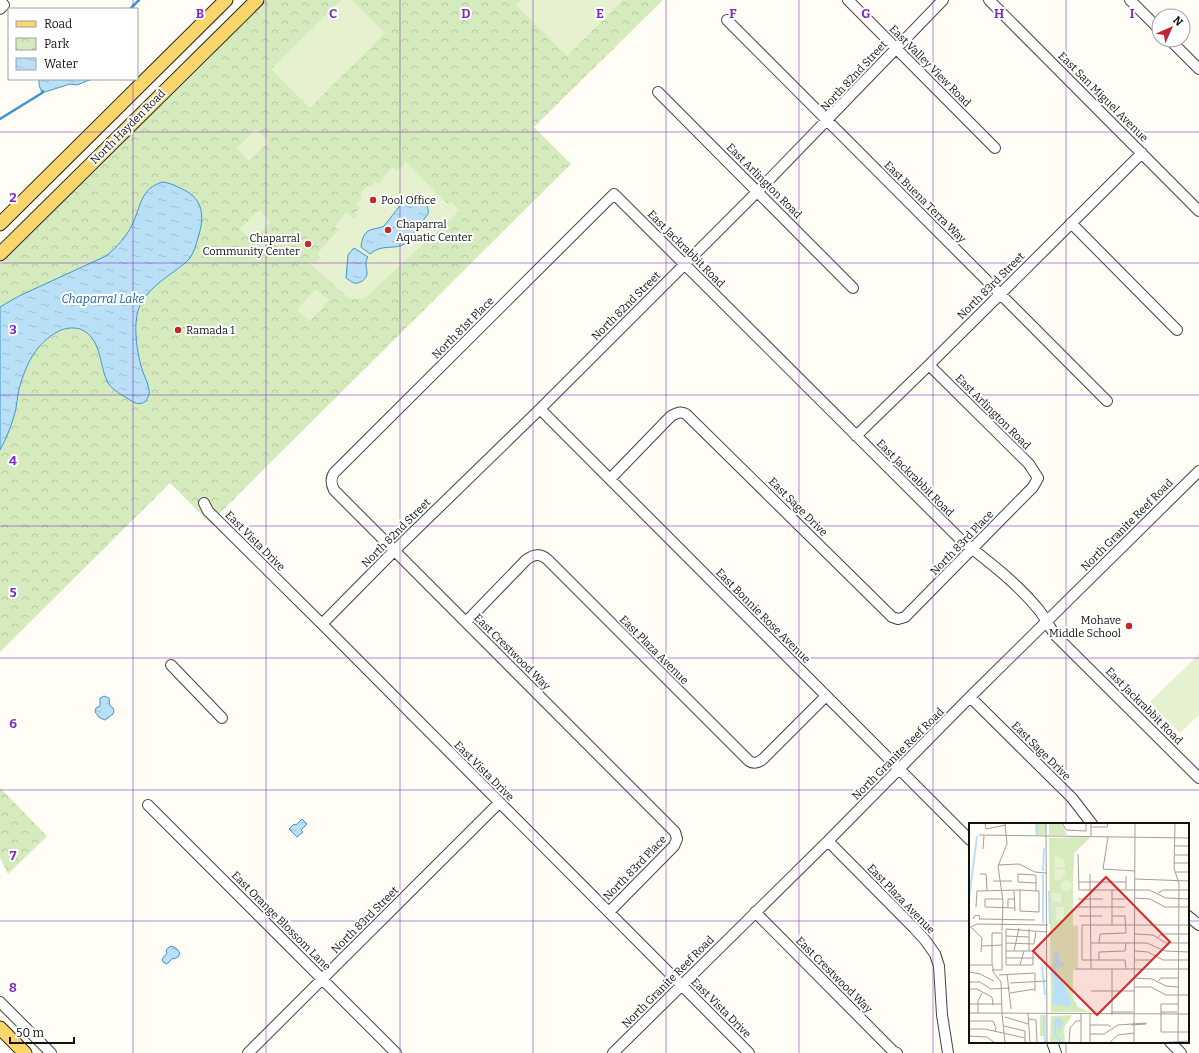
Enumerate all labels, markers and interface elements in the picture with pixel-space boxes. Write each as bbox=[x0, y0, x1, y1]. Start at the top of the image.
text: B bbox=[196, 6, 204, 21]
text: C bbox=[329, 6, 337, 21]
text: D bbox=[461, 6, 471, 21]
text: E bbox=[596, 6, 604, 21]
text: F bbox=[729, 6, 737, 21]
text: G bbox=[861, 6, 871, 21]
text: H bbox=[994, 6, 1004, 21]
text: I bbox=[1130, 6, 1135, 21]
legend bbox=[8, 8, 138, 80]
north arrow bbox=[1151, 8, 1191, 48]
text: N bbox=[1170, 14, 1186, 29]
text: Road bbox=[44, 17, 72, 31]
street label: East Valley View Road bbox=[887, 23, 974, 110]
text: Park bbox=[44, 37, 70, 51]
street label: North 82nd Street bbox=[818, 38, 890, 114]
street label: East San Miguel Avenue bbox=[1055, 49, 1151, 145]
text: Water bbox=[44, 57, 79, 71]
street label: North Hayden Road bbox=[88, 87, 168, 167]
street label: East Arlington Road bbox=[724, 141, 805, 222]
street label: East Buena Terra Way bbox=[881, 158, 969, 246]
text: 2 bbox=[9, 190, 17, 205]
place label: Pool Office bbox=[381, 194, 436, 207]
marker: Pool Office bbox=[368, 195, 378, 205]
street label: East Jackrabbit Road bbox=[645, 208, 728, 291]
place label: Chaparral Aquatic Center bbox=[396, 218, 473, 244]
marker: Chaparral Aquatic Center bbox=[383, 225, 393, 235]
place label: Chaparral Community Center bbox=[202, 232, 300, 258]
marker: Chaparral Community Center bbox=[303, 239, 313, 249]
street label: North 83rd Street bbox=[955, 250, 1027, 322]
street label: North 82nd Street bbox=[589, 269, 663, 343]
water label: Chaparral Lake bbox=[61, 292, 145, 306]
street label: North 81st Place bbox=[429, 294, 497, 362]
text: 3 bbox=[9, 322, 17, 337]
place label: Ramada 1 bbox=[186, 324, 235, 337]
marker: Ramada 1 bbox=[173, 325, 183, 335]
street label: East Arlington Road bbox=[953, 372, 1034, 453]
street label: East Jackrabbit Road bbox=[874, 437, 957, 520]
text: 4 bbox=[9, 453, 17, 468]
street label: East Sage Drive bbox=[766, 475, 830, 539]
street label: North Granite Reef Road bbox=[1078, 476, 1176, 574]
street label: North 82nd Street bbox=[359, 496, 433, 570]
street label: East Vista Drive bbox=[222, 508, 288, 574]
street label: North 83rd Place bbox=[928, 508, 996, 578]
street label: East Bonnie Rose Avenue bbox=[713, 566, 813, 666]
text: 5 bbox=[9, 585, 17, 600]
street label: East Crestwood Way bbox=[471, 611, 553, 693]
street label: East Plaza Avenue bbox=[617, 613, 691, 687]
place label: Mohave Middle School bbox=[1049, 614, 1121, 640]
marker: Mohave Middle School bbox=[1124, 621, 1134, 631]
street label: East Jackrabbit Road bbox=[1103, 665, 1186, 748]
street label: North Granite Reef Road bbox=[849, 705, 947, 803]
text: 6 bbox=[9, 716, 17, 731]
street label: East Sage Drive bbox=[1009, 719, 1073, 783]
street label: East Vista Drive bbox=[451, 738, 517, 804]
inset map bbox=[969, 823, 1189, 1043]
street label: North 83rd Place bbox=[601, 833, 669, 903]
text: 7 bbox=[10, 848, 17, 863]
street label: East Plaza Avenue bbox=[864, 861, 938, 937]
street label: East Orange Blossom Lane bbox=[229, 869, 333, 973]
street label: North 83rd Street bbox=[329, 884, 401, 956]
street label: North Granite Reef Road bbox=[619, 933, 717, 1031]
street label: East Crestwood Way bbox=[793, 934, 875, 1016]
street label: East Vista Drive bbox=[688, 975, 754, 1041]
text: 8 bbox=[9, 980, 17, 995]
scale bar bbox=[10, 1019, 74, 1045]
text: 50 m bbox=[16, 1026, 45, 1040]

